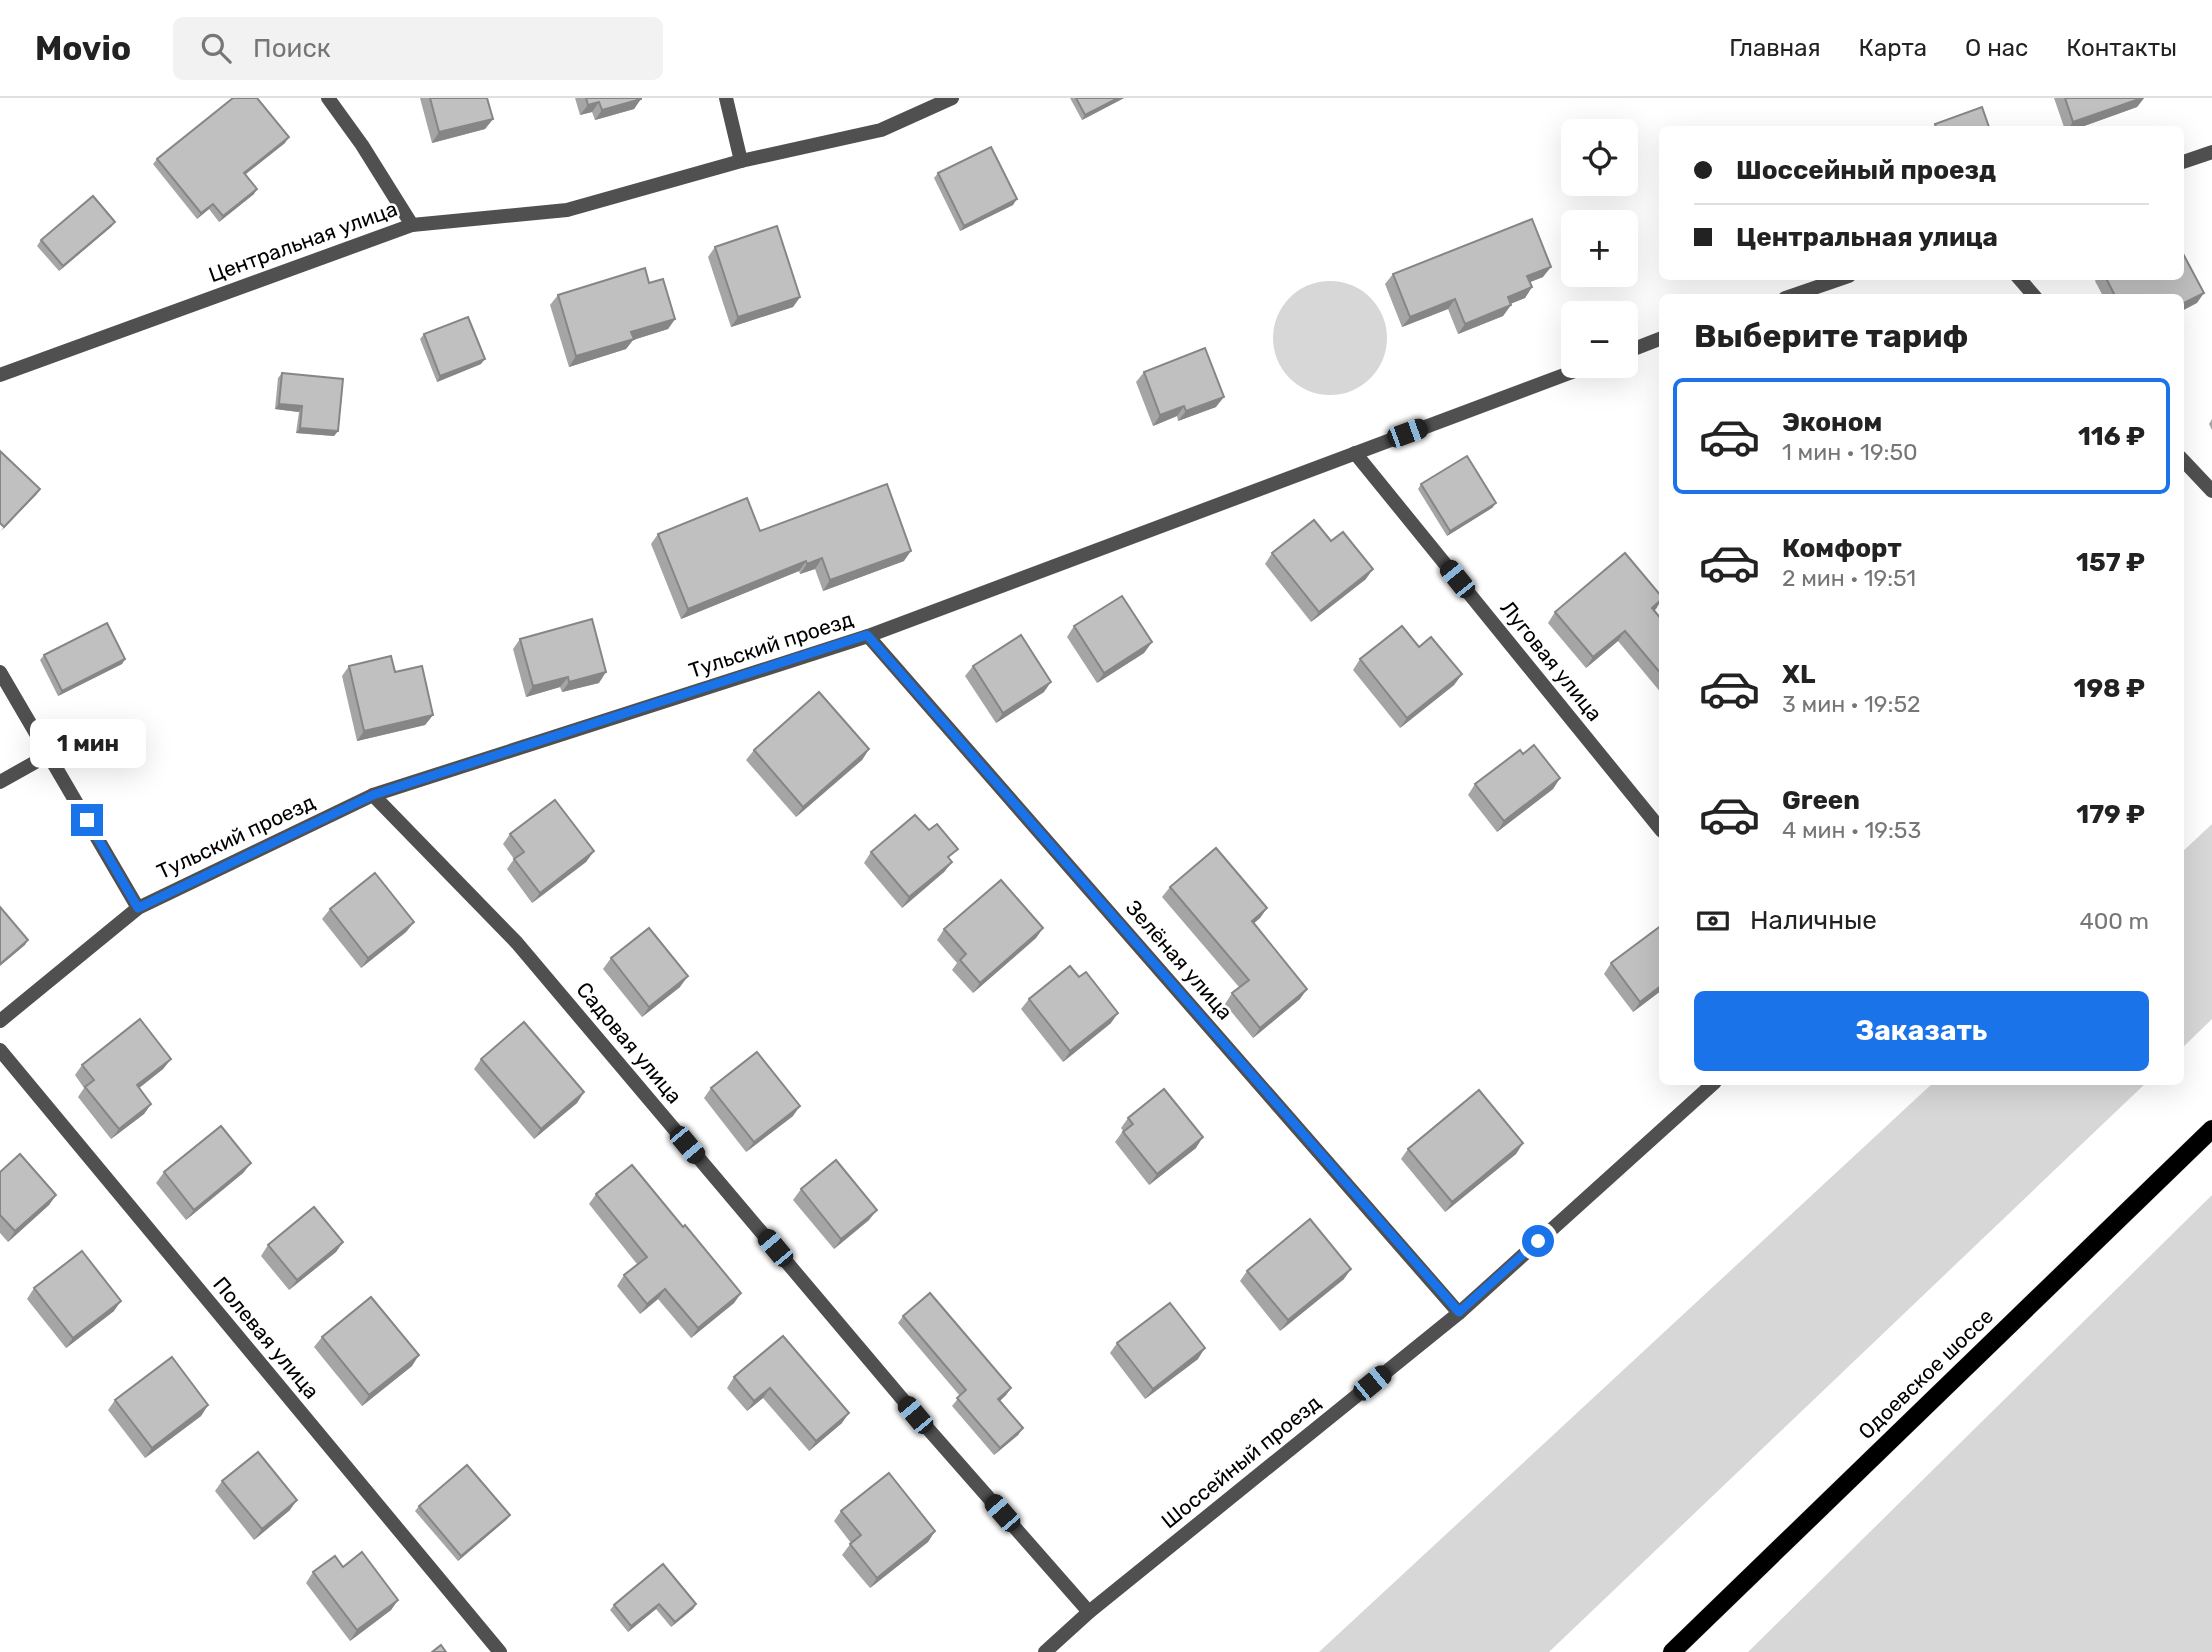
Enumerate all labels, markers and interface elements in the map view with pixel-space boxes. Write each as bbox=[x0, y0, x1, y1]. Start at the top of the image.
search box bbox=[173, 17, 663, 80]
text: Movio bbox=[35, 29, 131, 68]
icon: search bbox=[197, 29, 235, 67]
text: Поиск bbox=[253, 33, 331, 64]
text: Главная bbox=[1729, 34, 1821, 62]
text: Карта bbox=[1859, 34, 1927, 62]
text: О нас bbox=[1965, 34, 2028, 62]
text: Контакты bbox=[2066, 34, 2177, 62]
map controls bbox=[1561, 119, 1638, 378]
button: locate bbox=[1561, 119, 1638, 196]
text: Шоссейный проезд bbox=[1736, 155, 1996, 186]
street label: Центральная улица bbox=[205, 196, 401, 287]
button: + bbox=[1561, 210, 1638, 287]
text: Центральная улица bbox=[1736, 222, 1998, 253]
button: − bbox=[1561, 301, 1638, 378]
text: Выберите тариф bbox=[1694, 317, 1968, 355]
icon: car bbox=[1698, 405, 1761, 468]
text: Эконом bbox=[1782, 407, 1882, 438]
car bbox=[1384, 416, 1431, 450]
text: 116 ₽ bbox=[2078, 421, 2145, 452]
text: 1 мин · 19:50 bbox=[1782, 438, 1918, 466]
icon: car bbox=[1698, 531, 1761, 594]
text: Комфорт bbox=[1782, 533, 1902, 564]
text: 157 ₽ bbox=[2076, 547, 2145, 578]
car bbox=[1436, 556, 1479, 602]
text: 2 мин · 19:51 bbox=[1782, 564, 1916, 592]
street label: Луговая улица bbox=[1495, 595, 1608, 726]
street label: Тульский проезд bbox=[685, 606, 856, 683]
icon: car bbox=[1698, 657, 1761, 720]
text: XL bbox=[1782, 659, 1815, 690]
text: 198 ₽ bbox=[2074, 673, 2145, 704]
text: 3 мин · 19:52 bbox=[1782, 690, 1921, 718]
callout: 1 мин bbox=[29, 718, 145, 768]
text: 1 мин bbox=[57, 729, 119, 757]
icon: car bbox=[1698, 783, 1761, 846]
text: Green bbox=[1782, 785, 1860, 816]
street label: Тульский проезд bbox=[153, 789, 319, 884]
text: 179 ₽ bbox=[2076, 799, 2145, 830]
route end bbox=[71, 804, 103, 836]
text: 4 мин · 19:53 bbox=[1782, 816, 1921, 844]
street label: Зелёная улица bbox=[1121, 895, 1238, 1024]
icon: cash bbox=[1694, 902, 1732, 940]
text: Наличные bbox=[1750, 905, 1877, 936]
text: 400 m bbox=[2079, 907, 2149, 935]
street label: Садовая улица bbox=[571, 977, 687, 1108]
button: Заказать bbox=[1694, 991, 2149, 1071]
car bbox=[666, 1122, 709, 1168]
car bbox=[754, 1225, 797, 1271]
route start bbox=[1522, 1225, 1554, 1257]
street label: Полевая улица bbox=[208, 1272, 325, 1404]
street label: Одоевское шоссе bbox=[1853, 1303, 1998, 1444]
car bbox=[1350, 1362, 1395, 1404]
street label: Шоссейный проезд bbox=[1156, 1390, 1325, 1534]
car bbox=[894, 1392, 937, 1438]
car bbox=[981, 1490, 1024, 1536]

